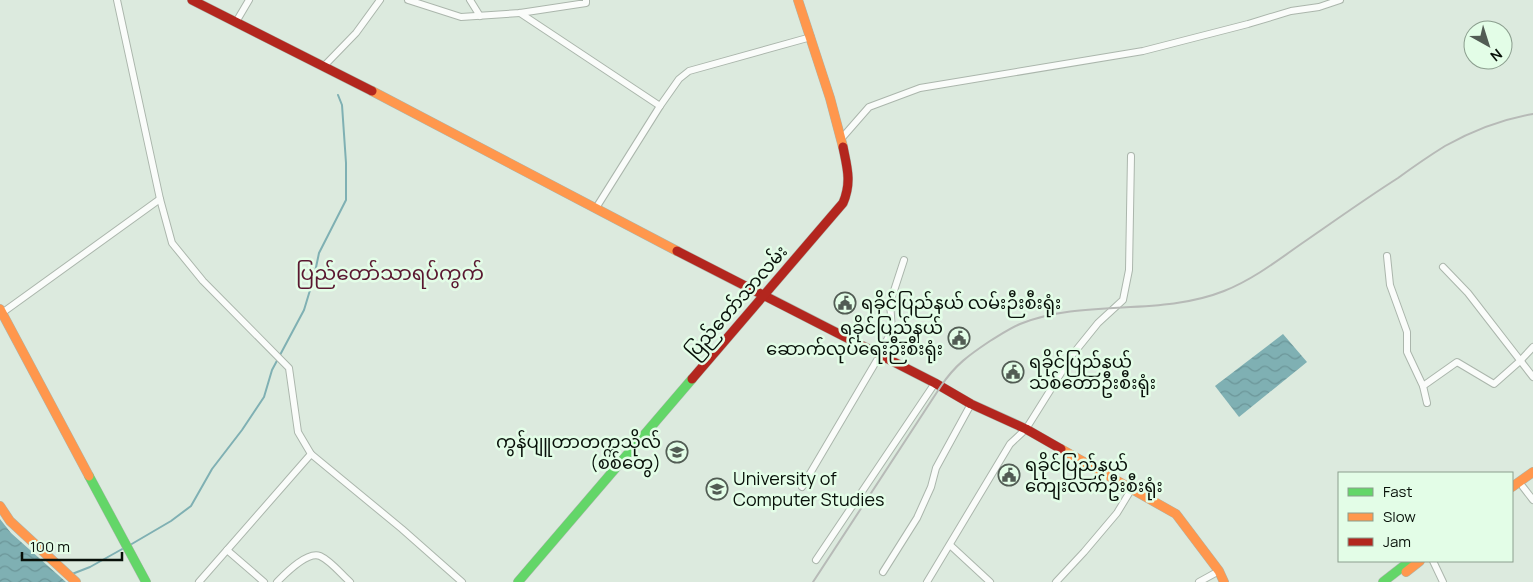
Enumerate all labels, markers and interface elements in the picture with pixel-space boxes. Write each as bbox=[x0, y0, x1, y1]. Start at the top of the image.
north arrow bbox=[1463, 20, 1513, 70]
text: N bbox=[1487, 45, 1506, 66]
street label: ပြည်တော်သာလမ်း bbox=[680, 240, 795, 366]
district label: ပြည်တော်သာရပ်ကွက် bbox=[296, 259, 484, 289]
place label: ရခိုင်ပြည်နယ် လမ်းဉီးစီးရုံး bbox=[861, 289, 1061, 318]
public building icon: ရခိုင်ပြည်နယ် လမ်းဉီးစီးရုံး bbox=[833, 291, 857, 315]
place label: ရခိုင်ပြည်နယ် ဆောက်လုပ်ရေးဉီးစီးရုံး bbox=[766, 314, 943, 364]
public building icon: ရခိုင်ပြည်နယ် ဆောက်လုပ်ရေးဉီးစီးရုံး bbox=[947, 326, 971, 350]
place label: ရခိုင်ပြည်နယ် သစ်တောဦးစီးရုံး bbox=[1029, 348, 1156, 398]
public building icon: ရခိုင်ပြည်နယ် သစ်တောဦးစီးရုံး bbox=[1001, 360, 1025, 384]
place label: ကွန်ပျူတာတက္ကသိုလ် (စစ်တွေ) bbox=[496, 428, 661, 478]
school or university icon: ကွန်ပျူတာတက္ကသိုလ် (စစ်တွေ) bbox=[665, 440, 689, 464]
place label: ရခိုင်ပြည်နယ် ကျေးလက်ဦးစီးရုံး bbox=[1025, 451, 1163, 501]
public building icon: ရခိုင်ပြည်နယ် ကျေးလက်ဦးစီးရုံး bbox=[997, 463, 1021, 487]
place label: University of Computer Studies bbox=[733, 466, 884, 511]
legend bbox=[1338, 472, 1513, 562]
school or university icon: University of Computer Studies bbox=[705, 477, 729, 501]
text: Fast bbox=[1383, 481, 1412, 502]
text: Slow bbox=[1383, 506, 1416, 527]
scale bar bbox=[22, 530, 122, 562]
text: Jam bbox=[1383, 531, 1411, 552]
text: 100 m bbox=[30, 536, 70, 557]

